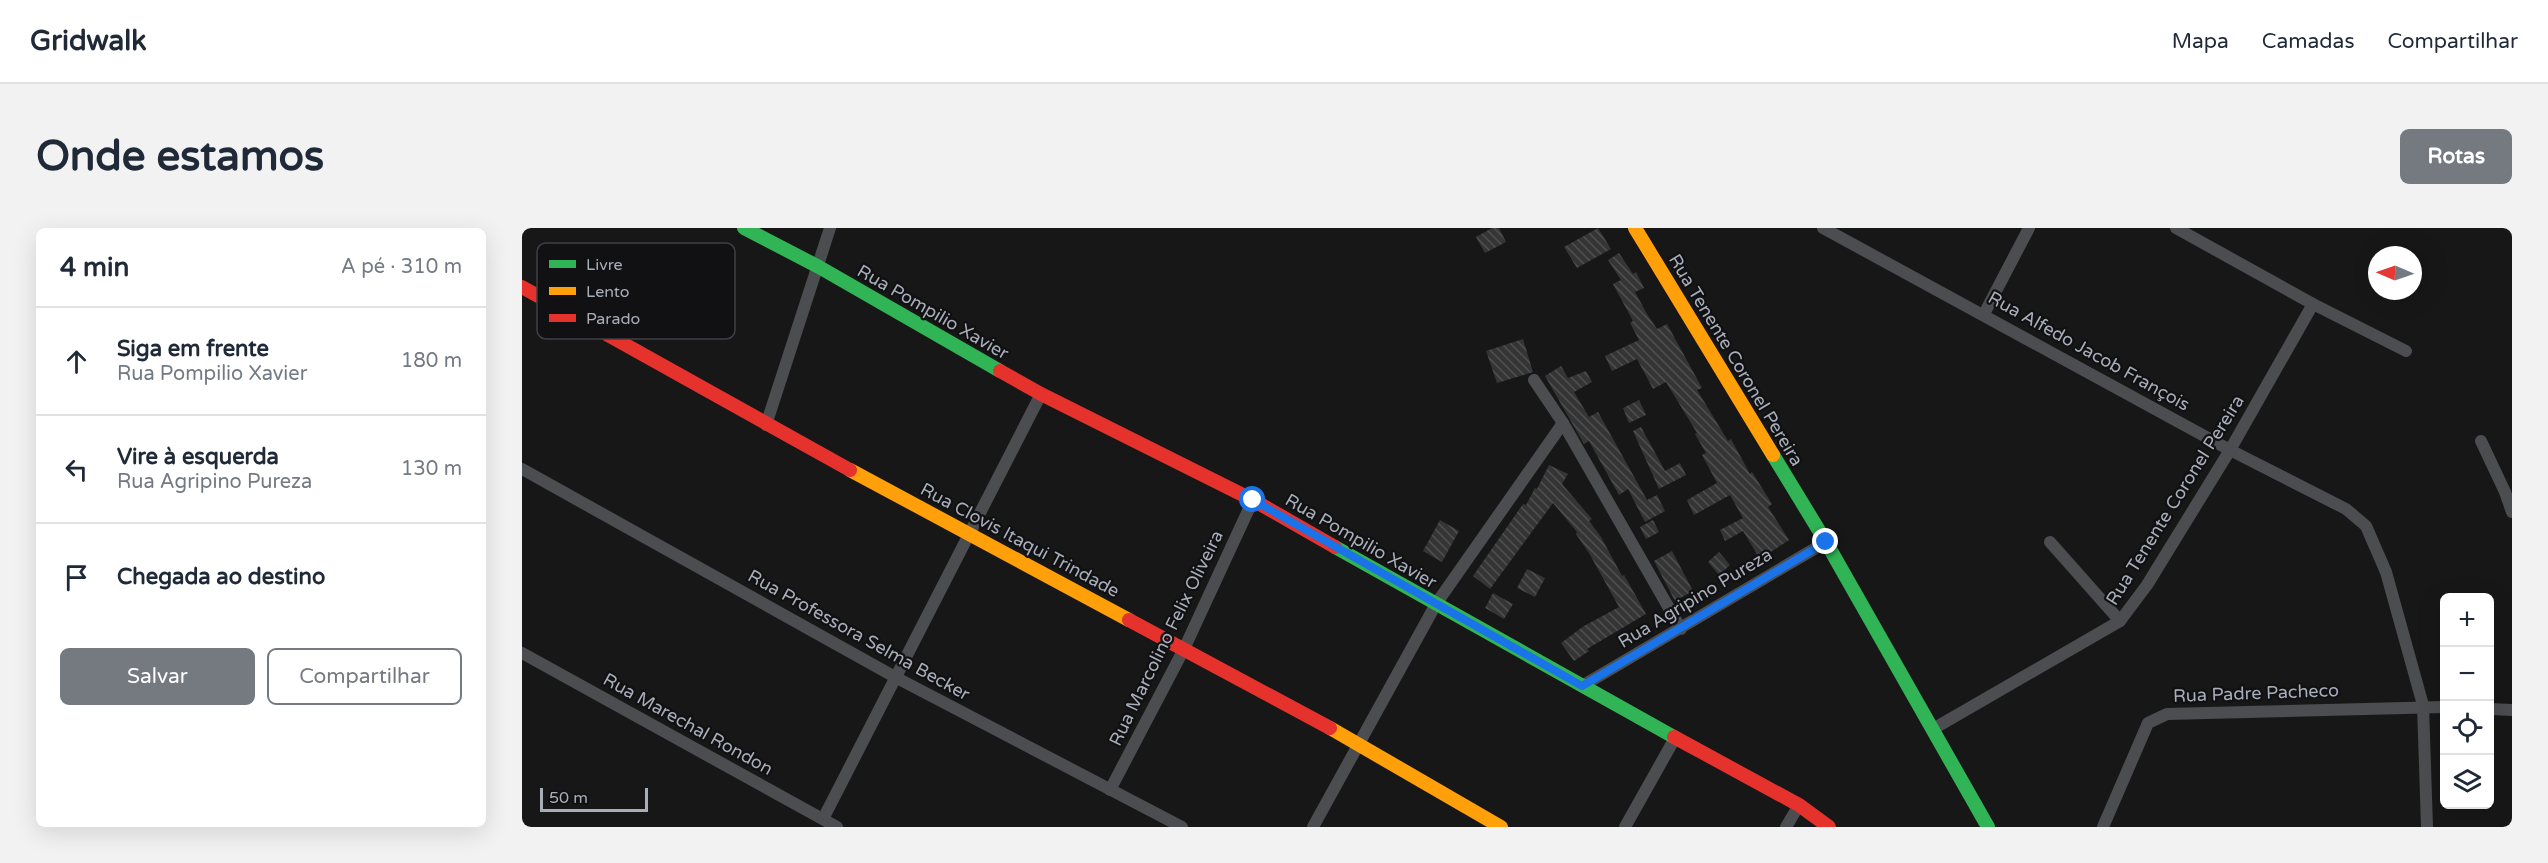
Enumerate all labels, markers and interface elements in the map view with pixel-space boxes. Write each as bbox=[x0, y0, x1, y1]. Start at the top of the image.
text: Gridwalk bbox=[30, 24, 147, 58]
text: Mapa bbox=[2172, 29, 2229, 54]
text: Camadas bbox=[2262, 29, 2354, 54]
text: Compartilhar bbox=[2387, 29, 2518, 54]
button: Rotas bbox=[2400, 129, 2512, 184]
text: Onde estamos bbox=[36, 131, 324, 182]
legend bbox=[537, 243, 735, 339]
north arrow bbox=[2368, 246, 2422, 300]
street label: Rua Tenente Coronel Pereira bbox=[1664, 250, 1808, 470]
text: 4 min bbox=[60, 252, 129, 283]
text: A pé · 310 m bbox=[341, 255, 462, 279]
text: Livre bbox=[586, 255, 623, 275]
street label: Rua Pompilio Xavier bbox=[853, 260, 1013, 364]
text: Lento bbox=[586, 282, 630, 302]
street label: Rua Alfedo Jacob François bbox=[1984, 286, 2194, 416]
text: Parado bbox=[586, 309, 640, 329]
text: Siga em frente bbox=[117, 336, 269, 362]
icon: ahead bbox=[60, 345, 93, 378]
text: 180 m bbox=[401, 349, 462, 373]
text: Rua Pompilio Xavier bbox=[117, 362, 307, 386]
street label: Rua Tenente Coronel Pereira bbox=[2101, 391, 2249, 609]
text: Vire à esquerda bbox=[117, 444, 279, 470]
icon: left bbox=[60, 453, 93, 486]
text: 130 m bbox=[401, 457, 462, 481]
text: Rua Agripino Pureza bbox=[117, 470, 312, 494]
street label: Rua Clovis Itaqui Trindade bbox=[917, 478, 1123, 602]
route start bbox=[1239, 486, 1265, 512]
street label: Rua Pompilio Xavier bbox=[1281, 489, 1441, 593]
street label: Rua Marcolino Felix Oliveira bbox=[1104, 527, 1228, 749]
route end bbox=[1812, 528, 1838, 554]
street label: Rua Agripino Pureza bbox=[1614, 543, 1776, 653]
icon: arrive bbox=[60, 561, 93, 594]
text: Chegada ao destino bbox=[117, 564, 325, 590]
street label: Rua Professora Selma Becker bbox=[744, 565, 974, 705]
map controls bbox=[2440, 593, 2494, 809]
button: + bbox=[2440, 593, 2494, 647]
button: − bbox=[2440, 647, 2494, 701]
button: Salvar bbox=[60, 648, 255, 705]
button: Compartilhar bbox=[267, 648, 462, 705]
street label: Rua Marechal Rondon bbox=[599, 668, 777, 780]
street label: Rua Padre Pacheco bbox=[2173, 679, 2339, 707]
button: locate bbox=[2440, 701, 2494, 755]
button: layers bbox=[2440, 755, 2494, 809]
scale bar bbox=[540, 785, 648, 812]
text: 50 m bbox=[549, 788, 588, 808]

